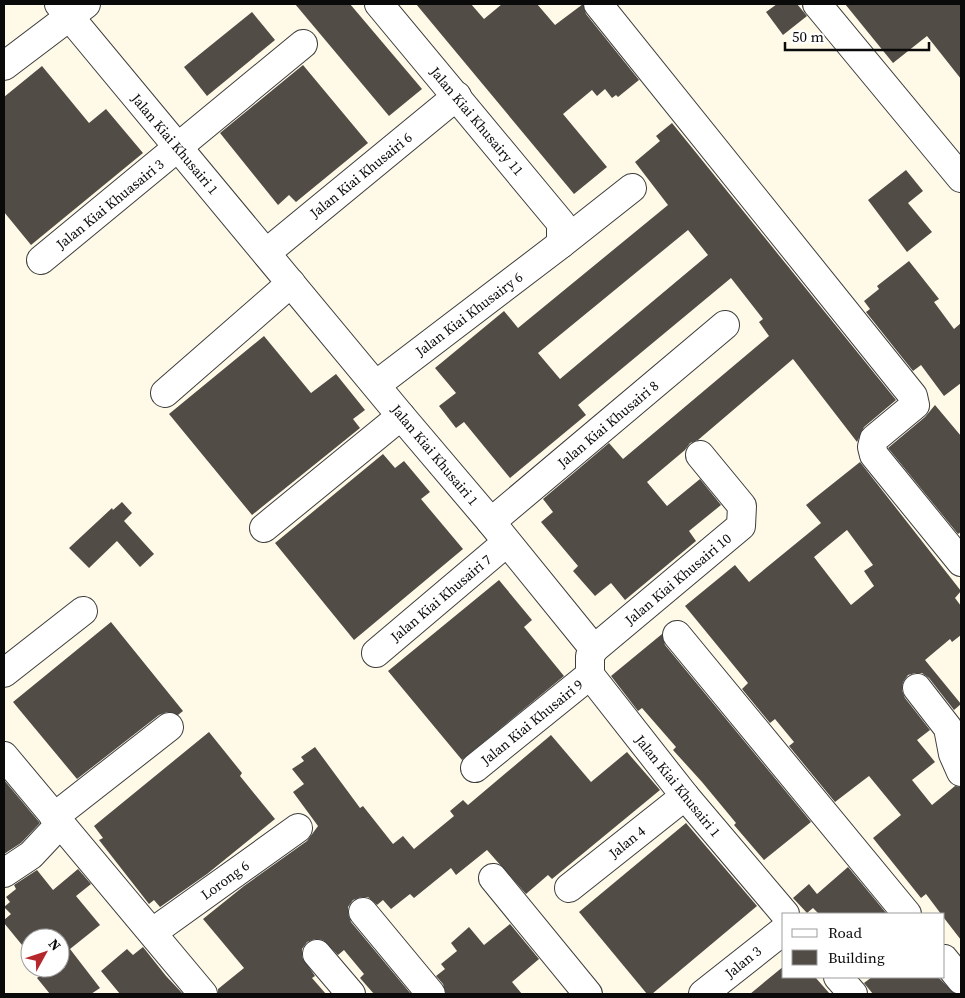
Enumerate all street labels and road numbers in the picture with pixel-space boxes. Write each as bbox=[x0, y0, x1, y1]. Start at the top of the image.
street label: Jalan Kiai Khusairy 11 bbox=[425, 61, 529, 180]
street label: Jalan Kiai Khusairi 1 bbox=[126, 88, 223, 199]
street label: Jalan Kiai Khusairi 6 bbox=[305, 127, 416, 223]
street label: Jalan Kiai Khuasairi 3 bbox=[51, 154, 168, 254]
street label: Jalan Kiai Khusairy 6 bbox=[410, 267, 527, 362]
street label: Jalan Kiai Khusairi 8 bbox=[552, 376, 663, 473]
street label: Jalan Kiai Khusairi 1 bbox=[386, 399, 483, 510]
street label: Jalan Kiai Khusairi 10 bbox=[620, 528, 736, 630]
street label: Jalan Kiai Khusairi 7 bbox=[385, 550, 496, 647]
street label: Jalan Kiai Khusairi 9 bbox=[476, 674, 587, 770]
street label: Jalan Kiai Khusairi 1 bbox=[630, 730, 726, 841]
street label: Jalan 4 bbox=[604, 821, 650, 864]
street label: Lorong 6 bbox=[197, 856, 253, 904]
street label: Jalan 3 bbox=[720, 941, 766, 984]

